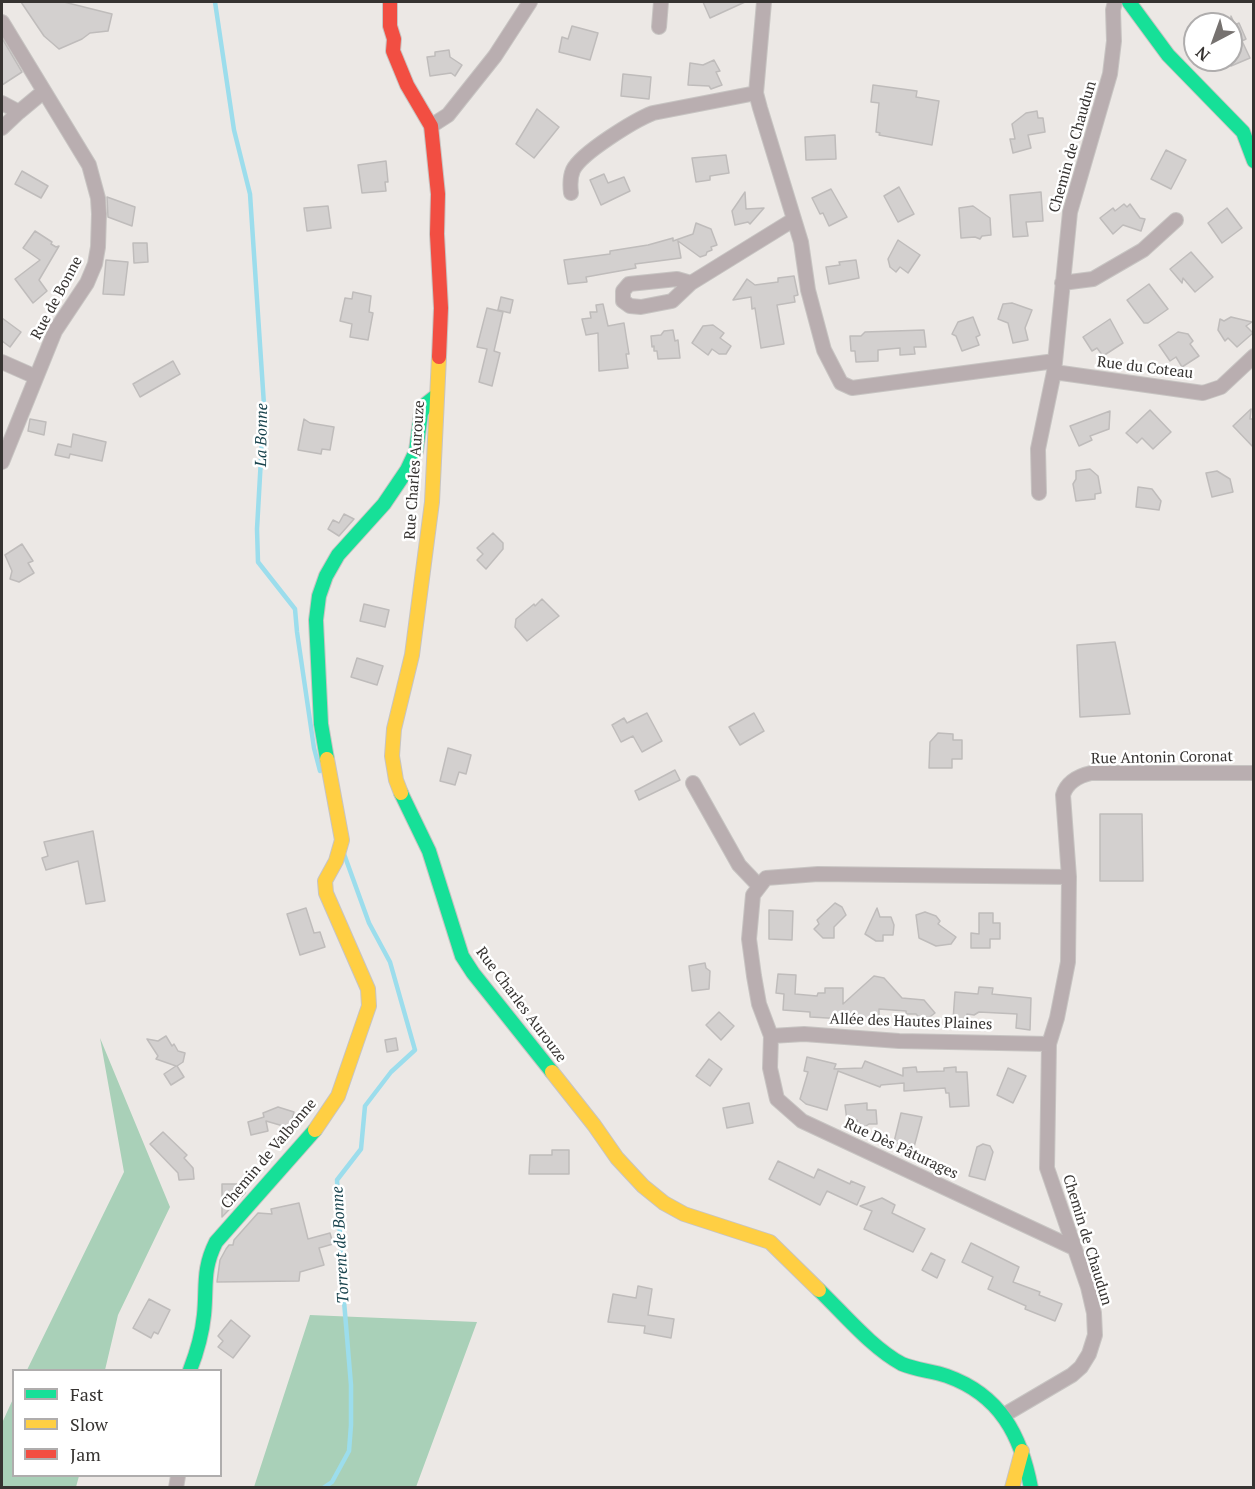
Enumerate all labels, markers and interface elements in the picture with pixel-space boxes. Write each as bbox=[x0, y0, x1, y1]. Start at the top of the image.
north arrow bbox=[1183, 12, 1243, 72]
text: N bbox=[1191, 42, 1214, 66]
street label: Chemin de Chaudun bbox=[1046, 79, 1100, 215]
street label: Rue de Bonne bbox=[28, 253, 86, 343]
street label: Rue du Coteau bbox=[1096, 353, 1194, 383]
street label: Rue Charles Aurouze bbox=[401, 400, 429, 540]
water label: La Bonne bbox=[252, 403, 272, 467]
street label: Rue Antonin Coronat bbox=[1091, 748, 1233, 768]
street label: Rue Charles Aurouze bbox=[472, 944, 570, 1066]
street label: Allée des Hautes Plaines bbox=[829, 1010, 993, 1034]
street label: Chemin de Valbonne bbox=[218, 1095, 320, 1213]
street label: Rue Dès Pâturages bbox=[841, 1115, 961, 1183]
street label: Chemin de Chaudun bbox=[1059, 1172, 1115, 1308]
water label: Torrent de Bonne bbox=[328, 1186, 354, 1304]
legend bbox=[12, 1369, 222, 1477]
text: Fast bbox=[70, 1382, 103, 1406]
text: Slow bbox=[70, 1412, 108, 1436]
text: Jam bbox=[70, 1442, 101, 1466]

